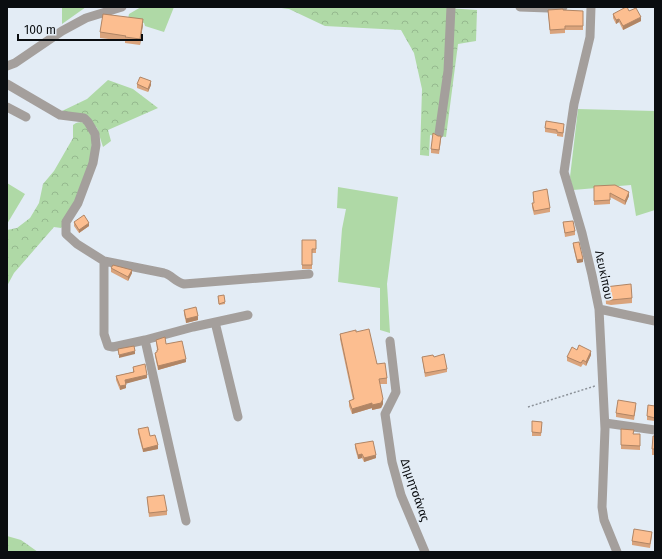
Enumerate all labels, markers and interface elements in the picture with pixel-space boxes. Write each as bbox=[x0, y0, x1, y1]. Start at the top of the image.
scale bar bbox=[18, 16, 142, 42]
text: 100 m bbox=[24, 23, 56, 37]
street label: Λευκίπου bbox=[592, 249, 616, 301]
street label: Δημητσάνας bbox=[398, 457, 432, 524]

